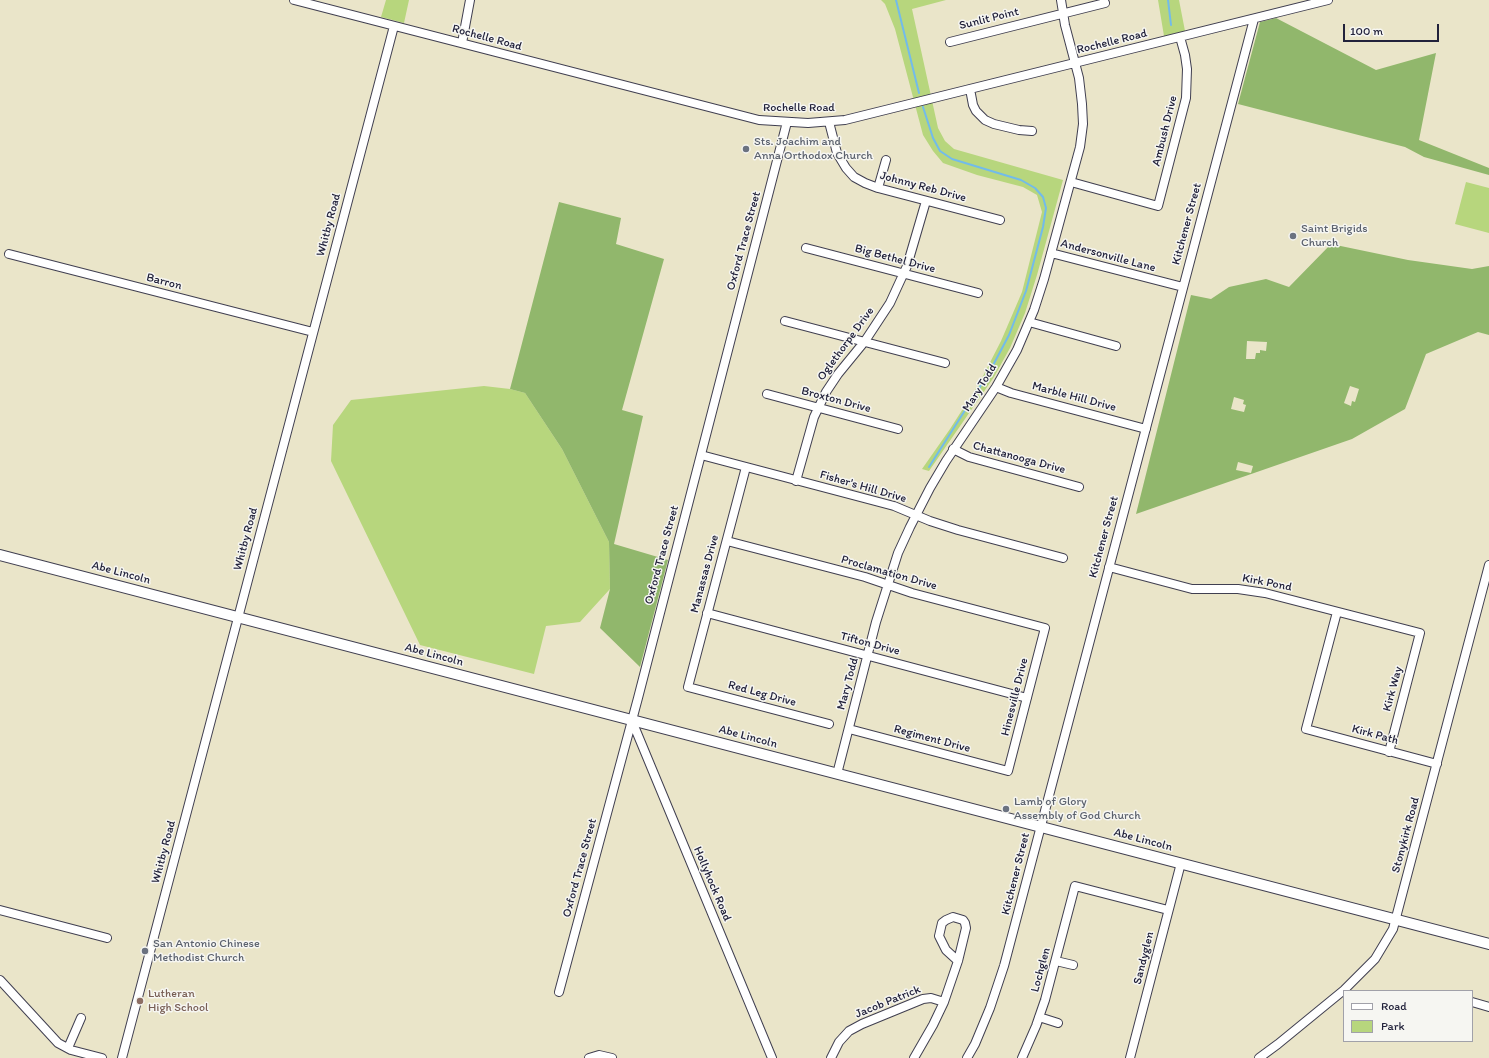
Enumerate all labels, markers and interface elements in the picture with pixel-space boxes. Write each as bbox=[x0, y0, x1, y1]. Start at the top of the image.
street label: Sunlit Point bbox=[958, 5, 1020, 33]
scale bar bbox=[1345, 16, 1441, 42]
street label: Rochelle Road bbox=[450, 22, 524, 54]
text: 100 m bbox=[1350, 24, 1383, 38]
street label: Rochelle Road bbox=[1075, 26, 1149, 58]
street label: Ambush Drive bbox=[1149, 94, 1181, 168]
street label: Rochelle Road bbox=[763, 101, 835, 115]
place label: Sts. Joachim and Anna Orthodox Church bbox=[754, 135, 873, 163]
marker: Sts. Joachim and Anna Orthodox Church bbox=[741, 144, 751, 154]
street label: Johnny Reb Drive bbox=[878, 169, 968, 205]
street label: Kitchener Street bbox=[1169, 181, 1205, 267]
street label: Oxford Trace Street bbox=[724, 190, 764, 292]
street label: Whitby Road bbox=[314, 192, 344, 258]
place label: Saint Brigids Church bbox=[1301, 222, 1368, 250]
marker: Saint Brigids Church bbox=[1288, 231, 1298, 241]
street label: Andersonville Lane bbox=[1059, 236, 1157, 276]
street label: Big Bethel Drive bbox=[853, 241, 937, 277]
street label: Barron bbox=[145, 270, 183, 294]
street label: Oglethorpe Drive bbox=[814, 304, 878, 384]
street label: Mary Todd bbox=[960, 361, 1000, 415]
street label: Marble Hill Drive bbox=[1030, 379, 1118, 415]
street label: Broxton Drive bbox=[800, 384, 872, 416]
street label: Chattanooga Drive bbox=[971, 439, 1067, 477]
street label: Fisher's Hill Drive bbox=[818, 468, 908, 506]
street label: Kitchener Street bbox=[1086, 494, 1122, 580]
street label: Oxford Trace Street bbox=[642, 504, 682, 606]
street label: Whitby Road bbox=[231, 506, 261, 572]
street label: Manassas Drive bbox=[688, 533, 722, 615]
street label: Proclamation Drive bbox=[839, 552, 939, 594]
street label: Abe Lincoln bbox=[90, 558, 152, 588]
street label: Kirk Pond bbox=[1241, 571, 1293, 595]
street label: Tifton Drive bbox=[839, 629, 901, 659]
street label: Abe Lincoln bbox=[403, 640, 465, 670]
street label: Mary Todd bbox=[834, 656, 862, 712]
street label: Hinesville Drive bbox=[998, 656, 1032, 738]
street label: Kirk Way bbox=[1380, 665, 1406, 713]
street label: Red Leg Drive bbox=[726, 678, 798, 710]
street label: Abe Lincoln bbox=[717, 722, 779, 752]
street label: Regiment Drive bbox=[892, 722, 972, 756]
street label: Kirk Path bbox=[1350, 722, 1400, 748]
place label: Lamb of Glory Assembly of God Church bbox=[1014, 795, 1141, 823]
street label: Stonykirk Road bbox=[1389, 795, 1423, 875]
marker: Lamb of Glory Assembly of God Church bbox=[1001, 804, 1011, 814]
street label: Oxford Trace Street bbox=[560, 817, 600, 919]
street label: Whitby Road bbox=[149, 819, 179, 885]
street label: Abe Lincoln bbox=[1112, 825, 1174, 855]
street label: Kitchener Street bbox=[999, 831, 1033, 917]
street label: Hollyhock Road bbox=[690, 845, 734, 923]
street label: Sandyglen bbox=[1130, 930, 1158, 986]
place label: San Antonio Chinese Methodist Church bbox=[153, 937, 260, 965]
marker: San Antonio Chinese Methodist Church bbox=[140, 946, 150, 956]
street label: Lochglen bbox=[1028, 946, 1054, 994]
street label: Jacob Patrick bbox=[853, 982, 923, 1022]
place label: Lutheran High School bbox=[148, 987, 209, 1015]
legend bbox=[1343, 990, 1473, 1042]
marker: Lutheran High School bbox=[135, 996, 145, 1006]
text: Road bbox=[1381, 999, 1407, 1013]
text: Park bbox=[1381, 1019, 1405, 1033]

